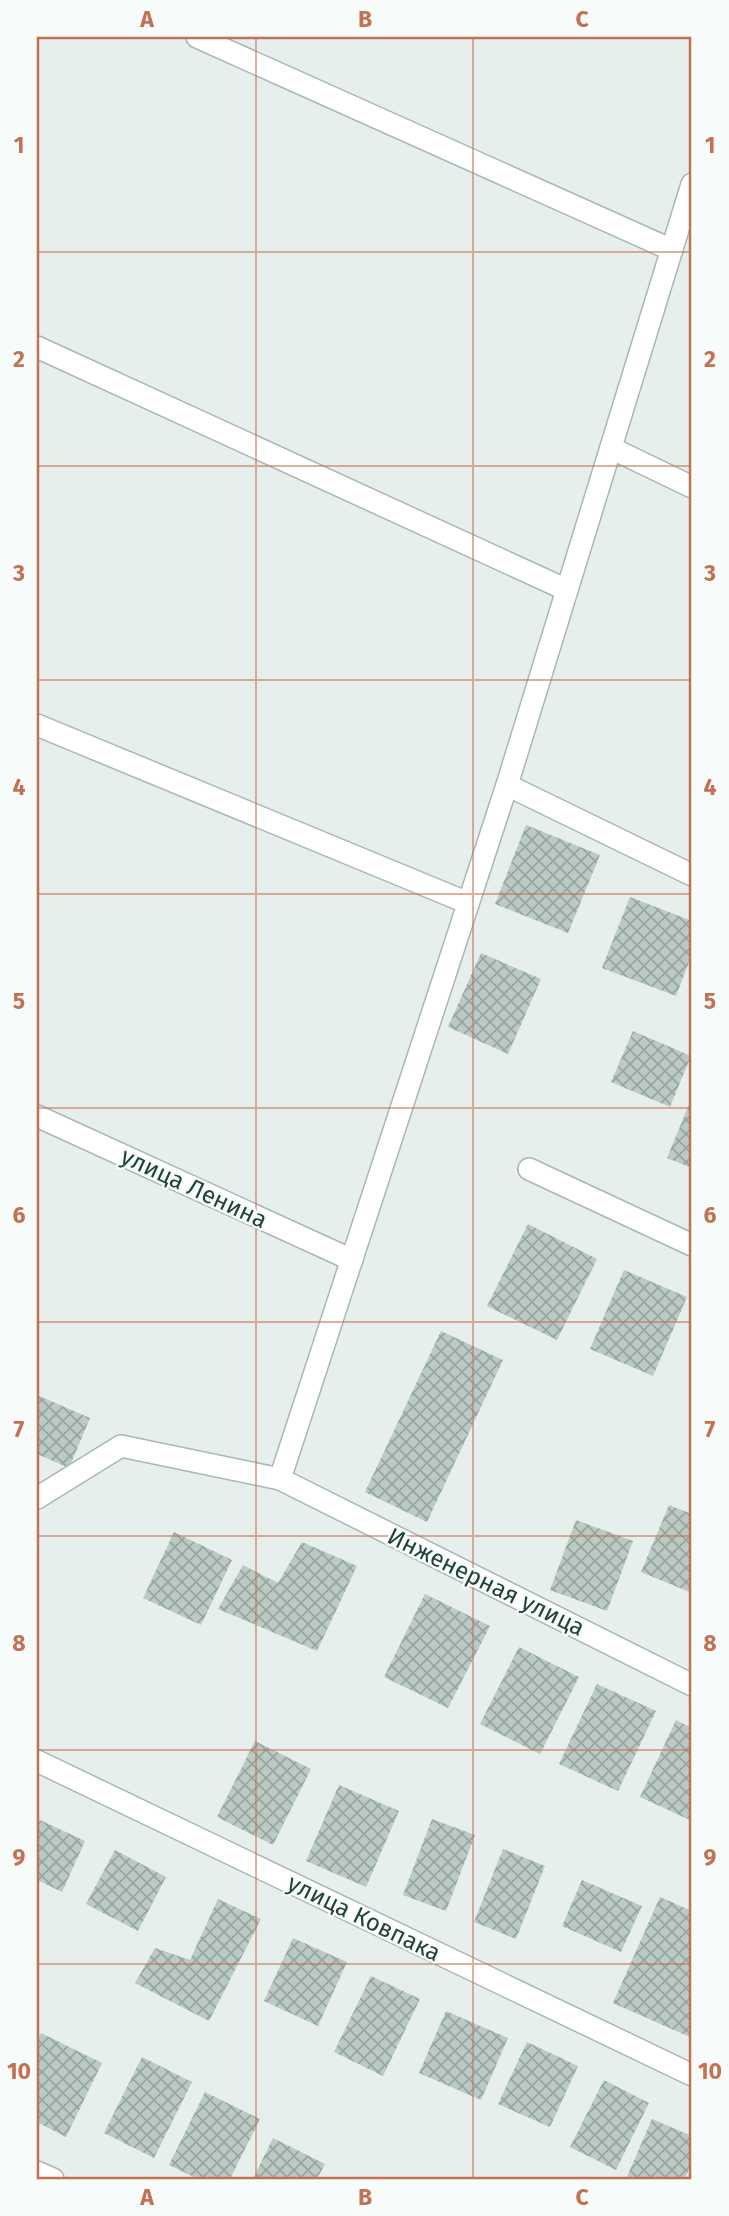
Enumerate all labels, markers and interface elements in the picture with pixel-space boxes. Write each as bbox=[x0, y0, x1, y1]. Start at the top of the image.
text: A bbox=[139, 5, 154, 33]
text: B bbox=[358, 5, 372, 33]
text: C bbox=[575, 5, 589, 33]
text: 1 bbox=[14, 131, 24, 159]
text: 1 bbox=[705, 131, 715, 159]
text: 2 bbox=[13, 345, 25, 373]
text: 2 bbox=[704, 345, 716, 373]
text: 3 bbox=[12, 559, 25, 587]
text: 3 bbox=[703, 559, 716, 587]
text: 4 bbox=[13, 773, 26, 801]
text: 4 bbox=[704, 773, 717, 801]
text: 5 bbox=[13, 987, 25, 1015]
text: 5 bbox=[704, 987, 716, 1015]
street label: улица Ленина bbox=[116, 1142, 272, 1234]
text: 6 bbox=[13, 1201, 26, 1229]
text: 6 bbox=[704, 1201, 717, 1229]
text: 7 bbox=[14, 1415, 25, 1443]
text: 7 bbox=[705, 1415, 716, 1443]
street label: Инженерная улица bbox=[383, 1522, 589, 1642]
text: 8 bbox=[12, 1629, 26, 1657]
text: 8 bbox=[703, 1629, 717, 1657]
text: 9 bbox=[13, 1843, 26, 1871]
text: 9 bbox=[704, 1843, 717, 1871]
street label: улица Ковпака bbox=[283, 1869, 445, 1967]
text: 10 bbox=[7, 2057, 31, 2085]
text: 10 bbox=[698, 2057, 722, 2085]
text: A bbox=[139, 2183, 154, 2211]
text: B bbox=[358, 2183, 372, 2211]
text: C bbox=[575, 2183, 589, 2211]

